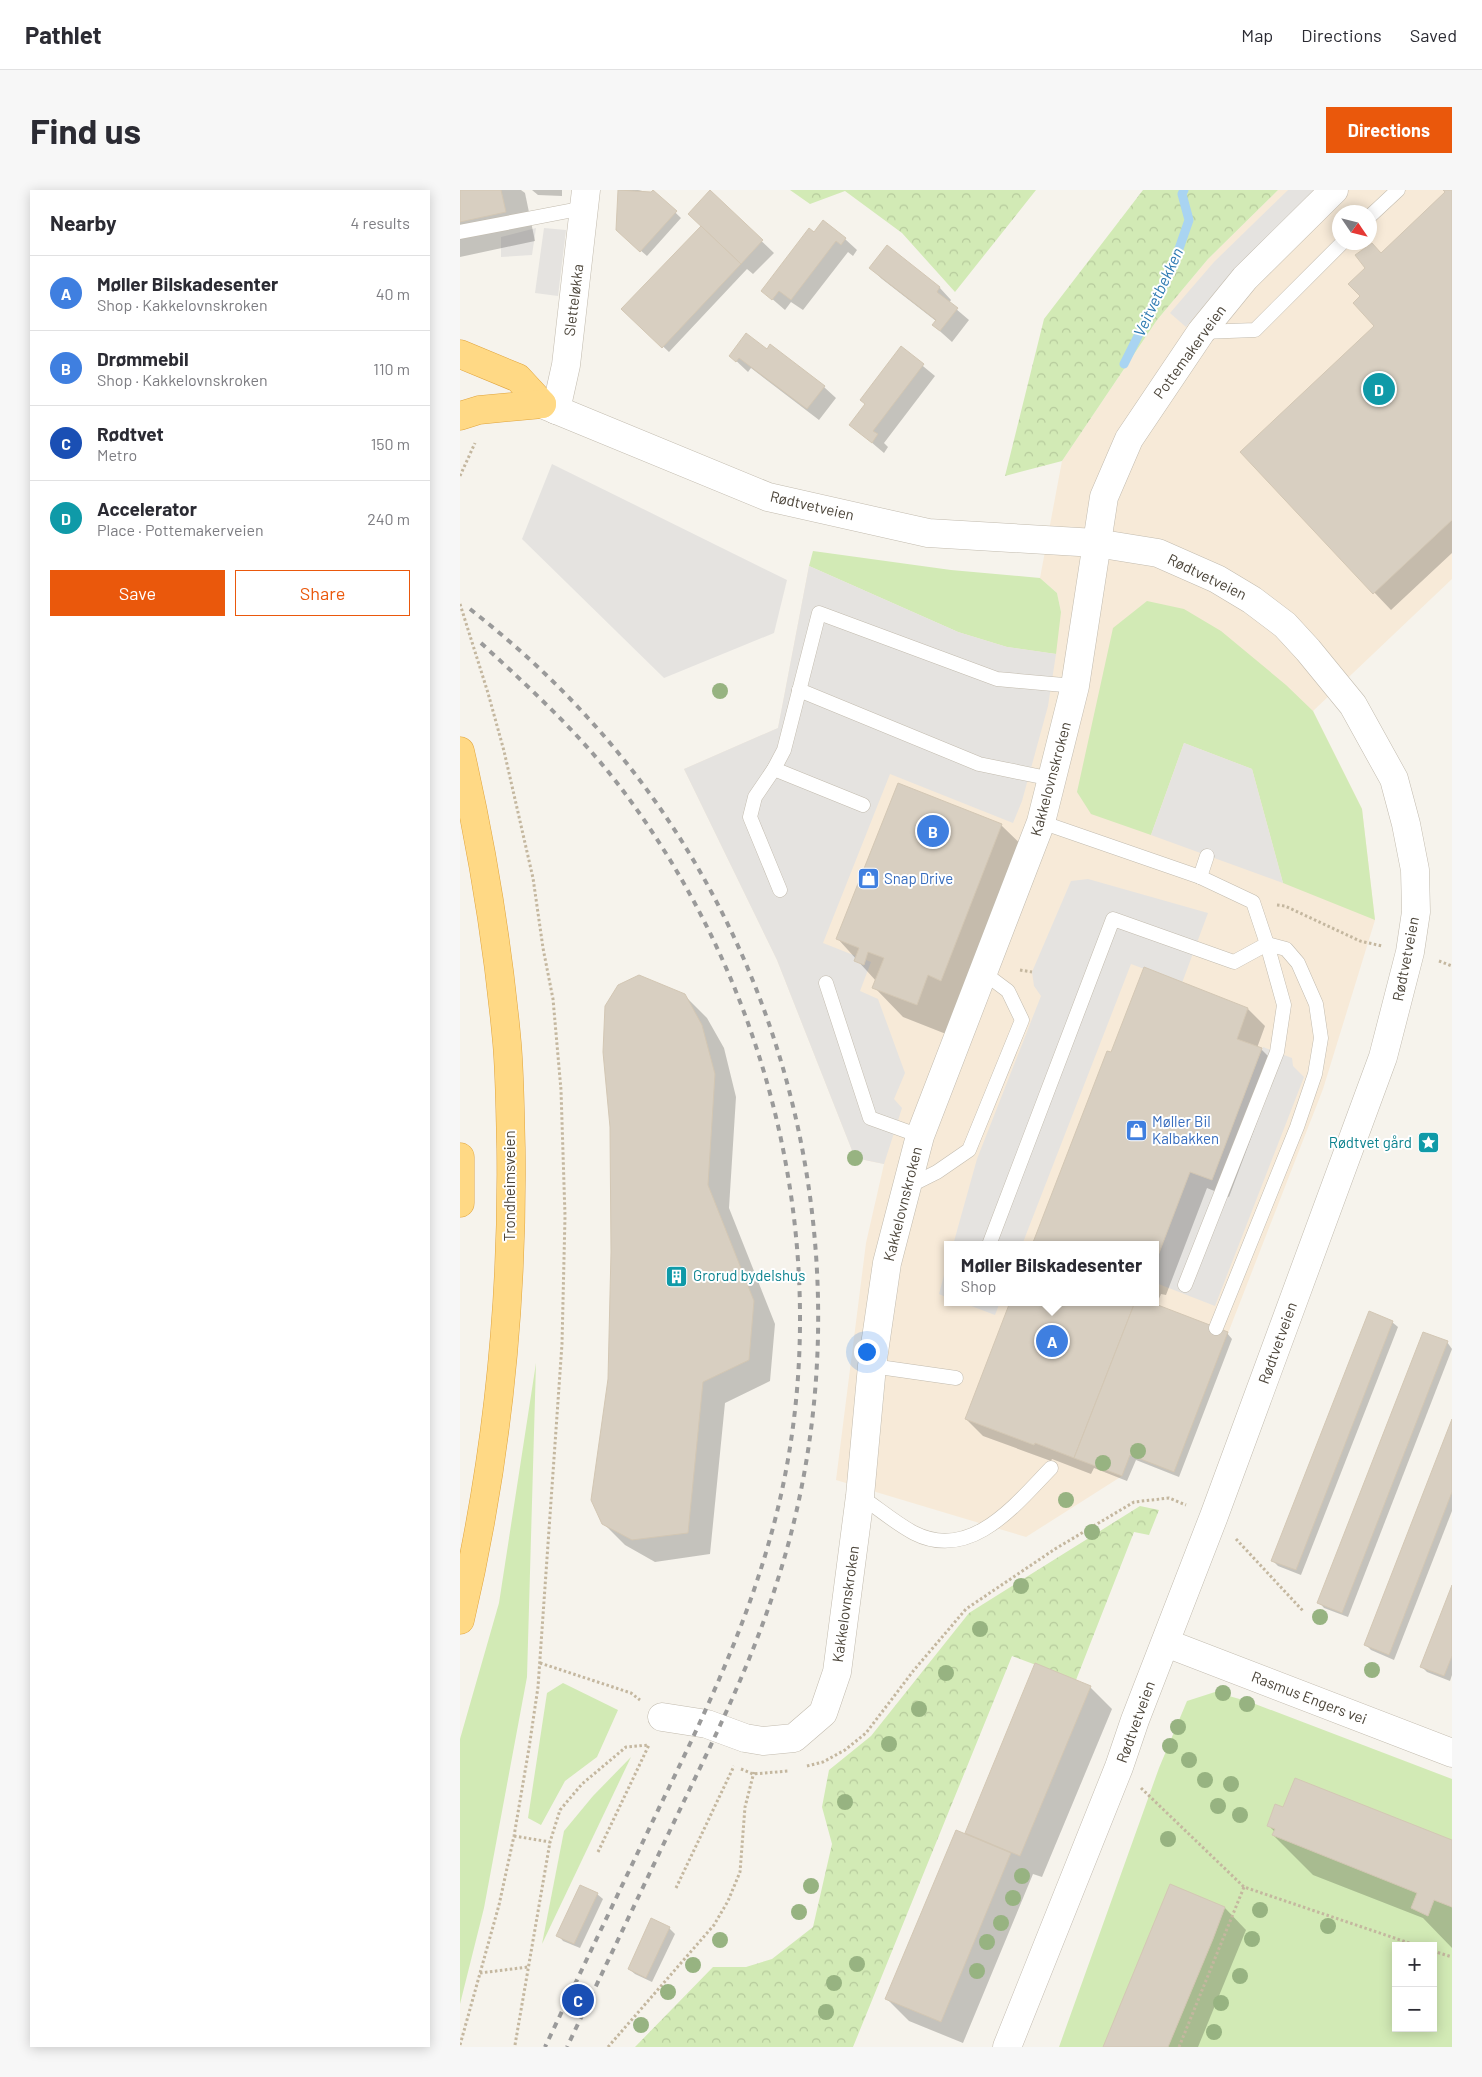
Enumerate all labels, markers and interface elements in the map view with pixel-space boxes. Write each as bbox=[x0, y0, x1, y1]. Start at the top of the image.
text: Pathlet bbox=[25, 20, 102, 49]
text: Map bbox=[1241, 24, 1273, 46]
text: Directions bbox=[1301, 24, 1382, 46]
text: Saved bbox=[1410, 24, 1457, 46]
button: Directions bbox=[1326, 107, 1452, 153]
text: Find us bbox=[30, 109, 141, 151]
north arrow bbox=[1332, 205, 1377, 250]
text: Nearby bbox=[50, 210, 116, 235]
text: 4 results bbox=[350, 213, 410, 232]
water label: Veitvetbekken bbox=[1129, 244, 1186, 339]
street label: Sletteløkka bbox=[560, 263, 586, 337]
text: Møller Bilskadesenter bbox=[97, 272, 278, 295]
text: A bbox=[61, 284, 71, 303]
text: 40 m bbox=[376, 284, 410, 303]
text: Shop · Kakkelovnskroken bbox=[97, 295, 268, 314]
street label: Pottemakerveien bbox=[1149, 301, 1229, 402]
text: Drømmebil bbox=[97, 347, 189, 370]
text: B bbox=[61, 359, 71, 378]
text: 110 m bbox=[373, 359, 410, 378]
text: Shop · Kakkelovnskroken bbox=[97, 370, 268, 389]
pin: D bbox=[1363, 370, 1395, 408]
text: Rødtvet bbox=[97, 422, 164, 445]
text: C bbox=[61, 434, 71, 453]
text: 150 m bbox=[371, 434, 410, 453]
text: Metro bbox=[97, 445, 137, 464]
street label: Rødtvetveien bbox=[768, 487, 856, 523]
text: Accelerator bbox=[97, 497, 197, 520]
text: D bbox=[61, 509, 71, 528]
text: 240 m bbox=[367, 509, 410, 528]
text: Place · Pottemakerveien bbox=[97, 520, 264, 539]
street label: Rødtvetveien bbox=[1165, 549, 1250, 603]
button: Save bbox=[50, 570, 225, 616]
button: Share bbox=[235, 570, 410, 616]
street label: Kakkelovnskroken bbox=[1026, 720, 1074, 838]
pin: B bbox=[917, 812, 949, 850]
shop icon: Snap Drive bbox=[856, 867, 880, 891]
place label: Snap Drive bbox=[884, 869, 953, 887]
street label: Rødtvetveien bbox=[1388, 915, 1422, 1003]
place label: Møller Bil Kalbakken bbox=[1152, 1112, 1219, 1147]
shop icon: Møller Bil Kalbakken bbox=[1124, 1119, 1148, 1143]
street label: Trondheimsveien bbox=[500, 1130, 518, 1242]
place icon: Rødtvet gård bbox=[1416, 1131, 1440, 1155]
place label: Rødtvet gård bbox=[1329, 1133, 1412, 1151]
street label: Kakkelovnskroken bbox=[879, 1144, 925, 1263]
popup bbox=[944, 1241, 1159, 1306]
text: Møller Bilskadesenter bbox=[961, 1253, 1142, 1276]
building icon: Grorud bydelshus bbox=[665, 1264, 689, 1288]
place label: Grorud bydelshus bbox=[693, 1266, 805, 1284]
text: Shop bbox=[961, 1276, 996, 1295]
street label: Rødtvetveien bbox=[1254, 1299, 1300, 1386]
pin: A bbox=[1036, 1322, 1068, 1360]
your location bbox=[854, 1339, 880, 1365]
street label: Kakkelovnskroken bbox=[828, 1544, 862, 1663]
street label: Rasmus Engers vei bbox=[1249, 1667, 1370, 1727]
street label: Rødtvetveien bbox=[1112, 1678, 1158, 1765]
map controls bbox=[1392, 1942, 1437, 2032]
button: + bbox=[1392, 1942, 1437, 1987]
pin: C bbox=[562, 1981, 594, 2019]
button: − bbox=[1392, 1987, 1437, 2032]

